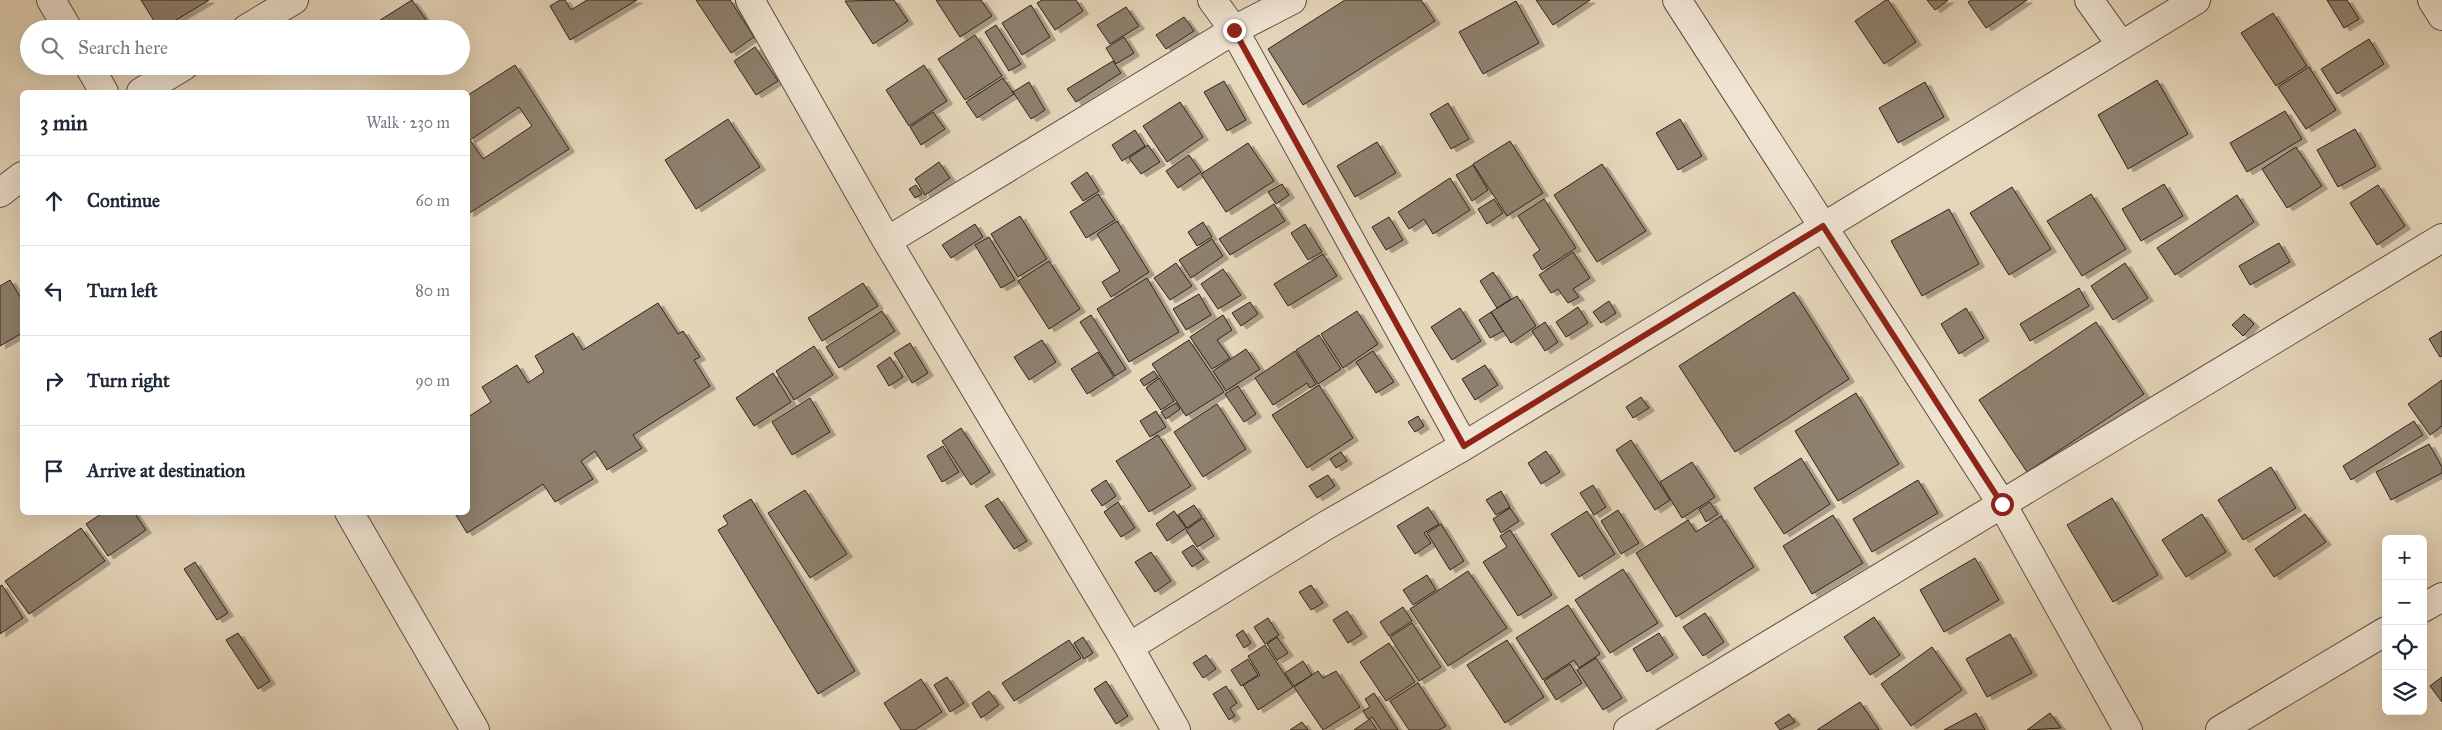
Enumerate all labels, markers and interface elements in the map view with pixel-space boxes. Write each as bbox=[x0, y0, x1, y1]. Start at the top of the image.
route end bbox=[1223, 19, 1246, 42]
search box bbox=[20, 20, 470, 75]
icon: search bbox=[38, 34, 66, 62]
text: Search here bbox=[78, 36, 168, 59]
text: 3 min bbox=[40, 110, 88, 136]
text: Walk · 230 m bbox=[366, 113, 450, 132]
icon: ahead bbox=[40, 187, 68, 215]
text: Continue bbox=[87, 189, 160, 212]
text: 60 m bbox=[416, 191, 450, 210]
icon: left bbox=[40, 277, 68, 305]
text: Turn left bbox=[87, 279, 157, 302]
text: 80 m bbox=[415, 281, 450, 300]
icon: right bbox=[40, 367, 68, 395]
text: Turn right bbox=[87, 369, 170, 392]
text: 90 m bbox=[415, 371, 450, 390]
icon: arrive bbox=[40, 457, 68, 485]
text: Arrive at destination bbox=[87, 459, 245, 482]
route start bbox=[1991, 493, 2014, 516]
map controls bbox=[2382, 535, 2427, 715]
button: + bbox=[2382, 535, 2427, 580]
button: − bbox=[2382, 580, 2427, 625]
button: locate bbox=[2382, 625, 2427, 670]
button: layers bbox=[2382, 670, 2427, 715]

